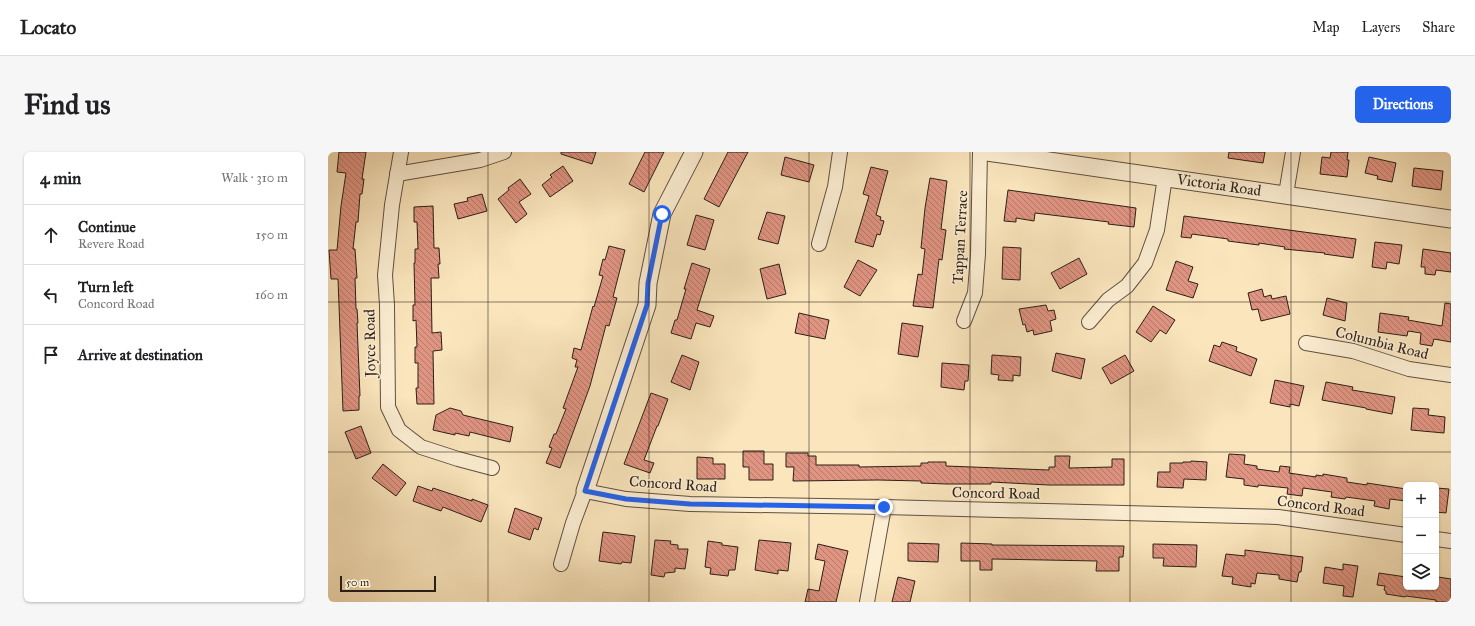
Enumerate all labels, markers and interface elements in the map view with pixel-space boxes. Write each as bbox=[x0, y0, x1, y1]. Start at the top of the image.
text: Locato bbox=[20, 16, 76, 39]
text: Map bbox=[1312, 19, 1340, 36]
text: Layers bbox=[1362, 19, 1400, 36]
text: Share bbox=[1422, 19, 1455, 36]
button: Directions bbox=[1355, 86, 1451, 123]
text: Find us bbox=[24, 87, 110, 122]
text: 4 min bbox=[40, 168, 81, 189]
text: Walk · 310 m bbox=[221, 170, 288, 186]
street label: Victoria Road bbox=[1175, 170, 1263, 200]
street label: Tappan Terrace bbox=[949, 190, 971, 284]
route start bbox=[653, 205, 671, 223]
text: Continue bbox=[78, 218, 136, 236]
icon: ahead bbox=[40, 224, 62, 246]
text: 150 m bbox=[256, 227, 288, 243]
text: Revere Road bbox=[78, 236, 145, 252]
text: Turn left bbox=[78, 278, 134, 296]
icon: left bbox=[40, 284, 62, 306]
text: 160 m bbox=[255, 287, 288, 303]
text: Concord Road bbox=[78, 296, 154, 312]
street label: Joyce Road bbox=[360, 308, 381, 379]
street label: Columbia Road bbox=[1334, 323, 1431, 363]
icon: arrive bbox=[40, 344, 62, 366]
text: Arrive at destination bbox=[78, 346, 203, 364]
street label: Concord Road bbox=[628, 472, 718, 496]
map controls bbox=[1403, 482, 1439, 590]
button: + bbox=[1403, 482, 1439, 518]
street label: Concord Road bbox=[952, 483, 1041, 503]
street label: Concord Road bbox=[1276, 492, 1366, 520]
route end bbox=[875, 498, 893, 516]
button: − bbox=[1403, 518, 1439, 554]
button: layers bbox=[1403, 554, 1439, 590]
scale bar bbox=[340, 574, 436, 593]
text: 50 m bbox=[346, 576, 369, 589]

